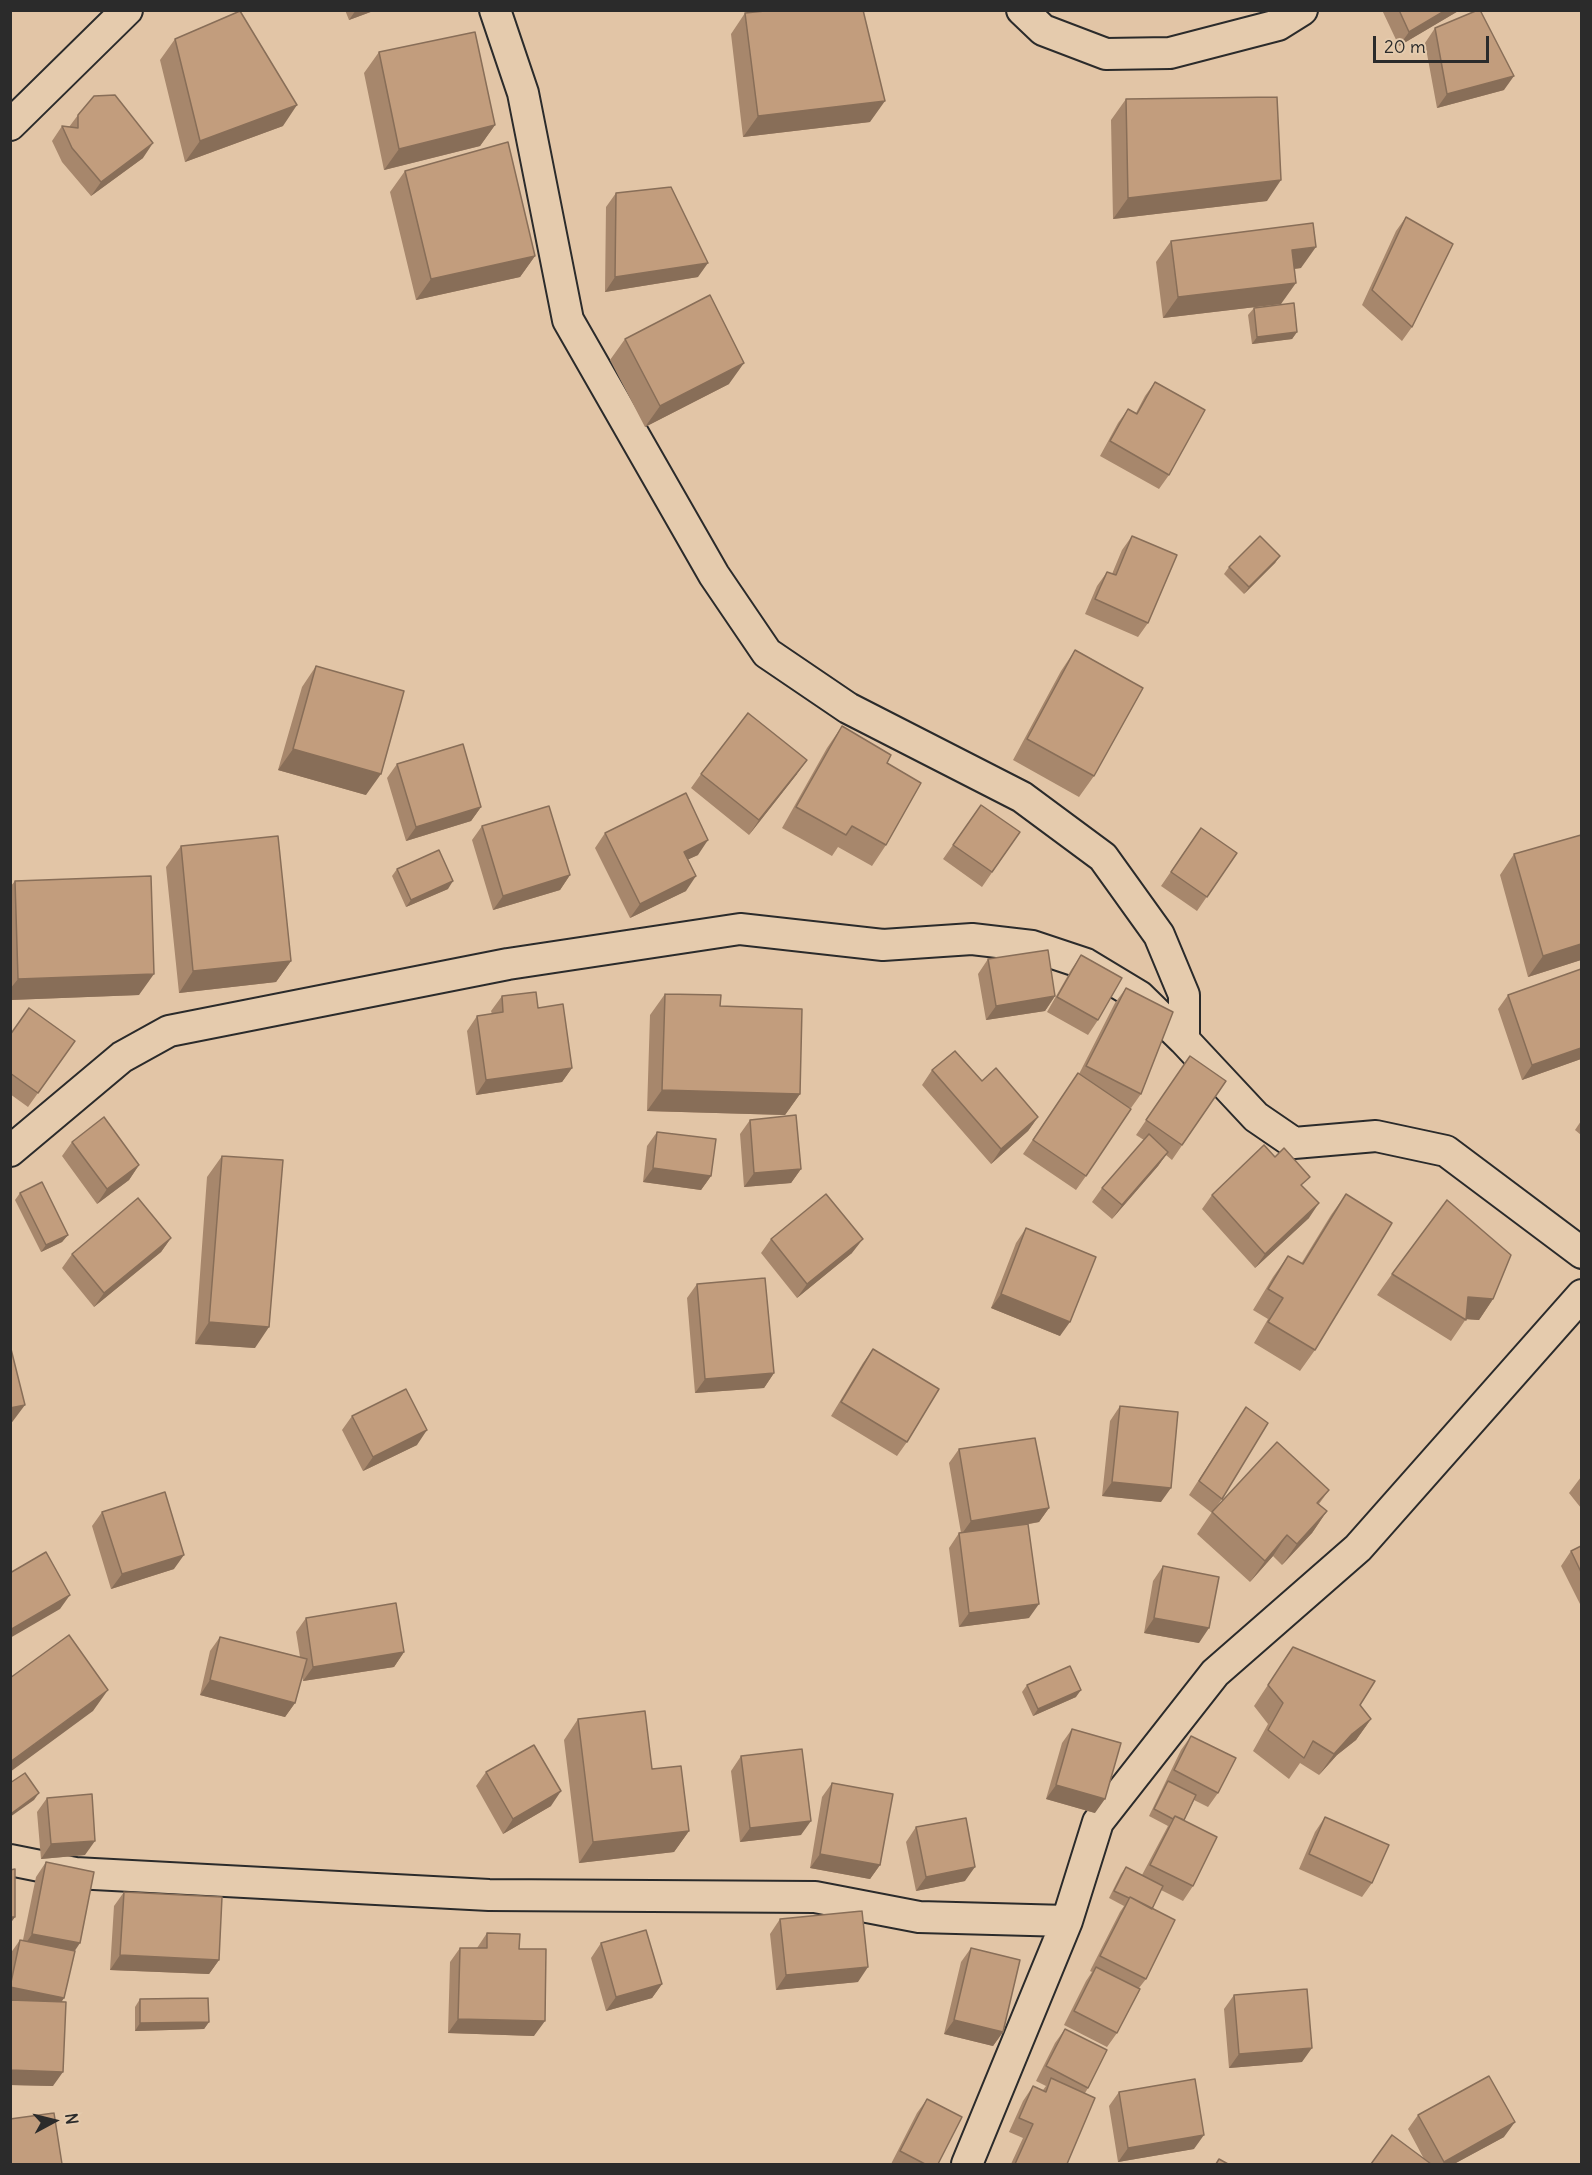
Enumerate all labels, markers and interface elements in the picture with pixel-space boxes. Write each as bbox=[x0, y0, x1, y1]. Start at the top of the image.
scale bar bbox=[1376, 24, 1492, 62]
text: 20 m bbox=[1384, 35, 1426, 58]
north arrow bbox=[24, 2091, 84, 2151]
text: N bbox=[61, 2112, 82, 2126]

